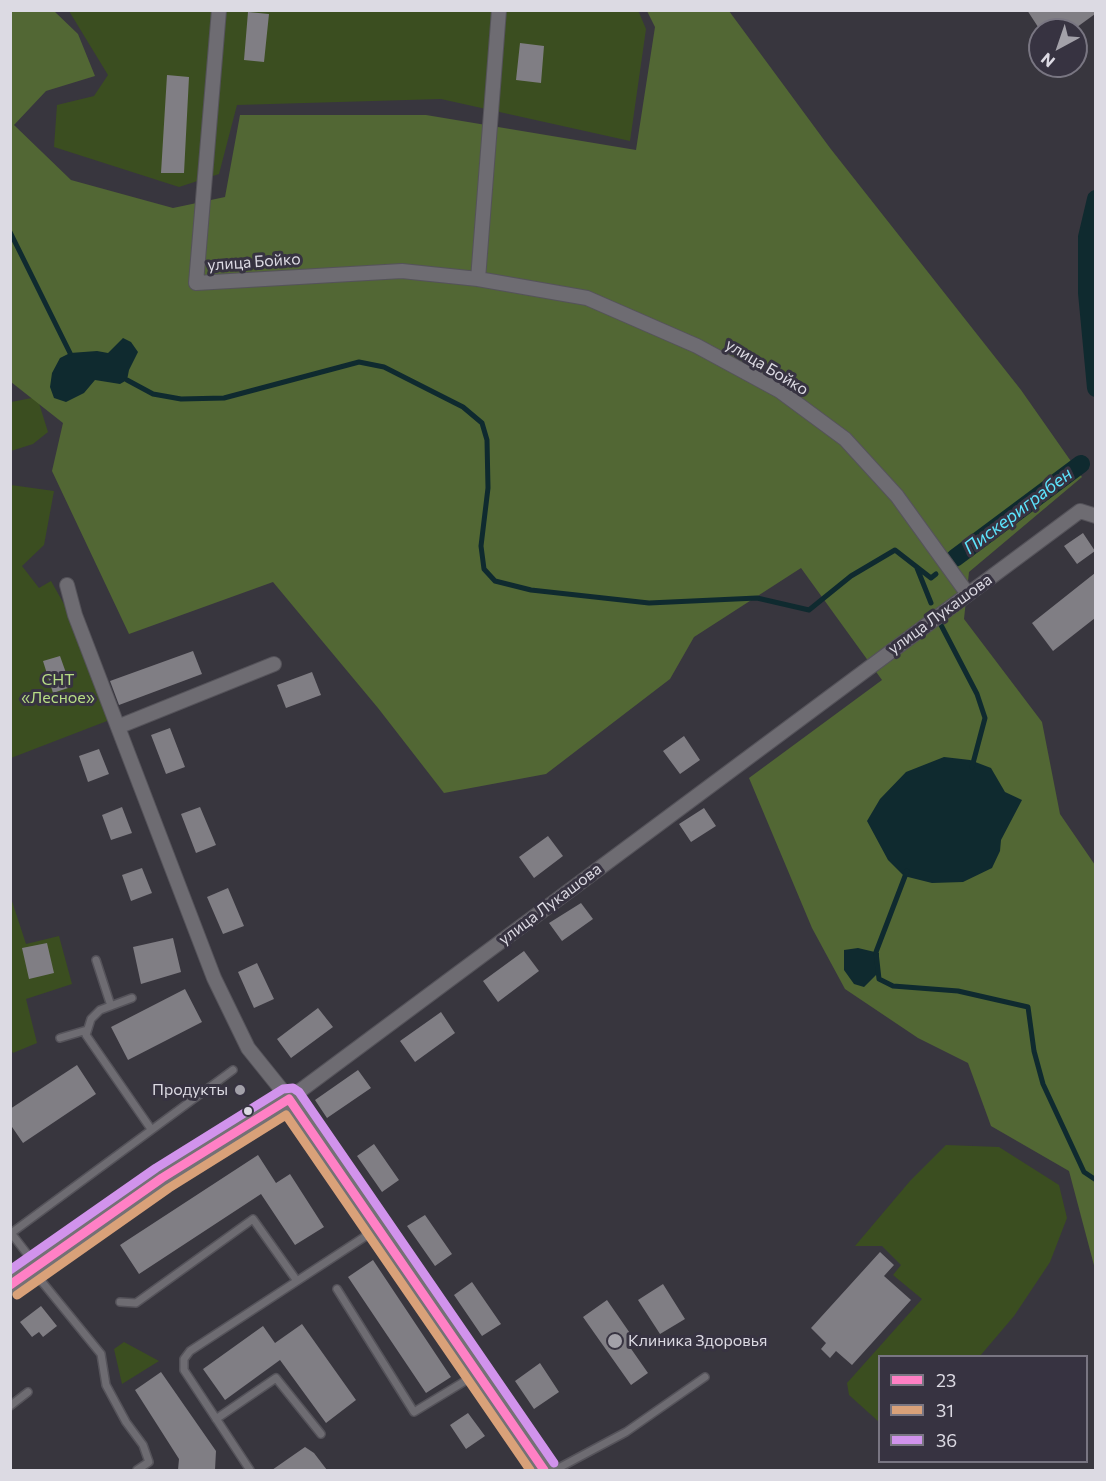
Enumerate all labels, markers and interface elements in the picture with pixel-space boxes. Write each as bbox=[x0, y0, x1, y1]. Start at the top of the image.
north arrow bbox=[1028, 18, 1088, 78]
text: N bbox=[1037, 50, 1058, 72]
street label: улица Бойко bbox=[207, 249, 301, 275]
street label: улица Бойко bbox=[722, 335, 812, 399]
water label: Пискериграбен bbox=[959, 463, 1077, 559]
street label: улица Лукашова bbox=[884, 570, 996, 658]
park label: СНТ «Лесное» bbox=[21, 670, 95, 708]
street label: улица Лукашова bbox=[495, 859, 605, 949]
place label: Продукты bbox=[152, 1080, 228, 1100]
marker: Продукты bbox=[233, 1083, 247, 1097]
unlabelled marker bbox=[242, 1105, 254, 1117]
place label: Клиника Здоровья bbox=[628, 1331, 767, 1351]
marker: Клиника Здоровья bbox=[606, 1332, 624, 1350]
legend bbox=[878, 1355, 1088, 1463]
text: 23 bbox=[936, 1369, 956, 1391]
text: 31 bbox=[936, 1399, 954, 1421]
text: 36 bbox=[936, 1429, 957, 1451]

